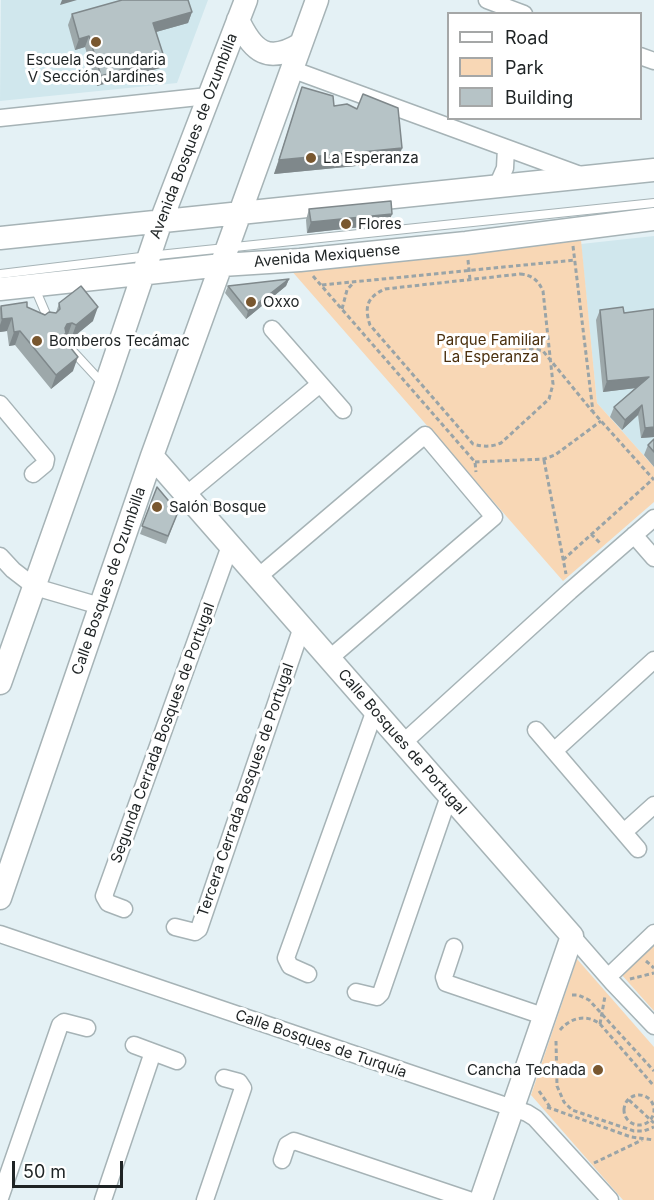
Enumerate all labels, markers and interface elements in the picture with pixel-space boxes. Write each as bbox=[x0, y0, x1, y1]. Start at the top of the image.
legend bbox=[447, 12, 642, 120]
text: Road bbox=[505, 27, 548, 48]
street label: Avenida Bosques de Ozumbilla bbox=[146, 31, 242, 241]
marker: Escuela Secundaria V Sección Jardines bbox=[89, 35, 103, 49]
place label: Escuela Secundaria V Sección Jardines bbox=[26, 51, 166, 86]
text: Park bbox=[505, 57, 544, 78]
text: Building bbox=[505, 87, 573, 108]
place label: La Esperanza bbox=[323, 149, 419, 167]
marker: La Esperanza bbox=[304, 151, 318, 165]
place label: Flores bbox=[358, 215, 402, 233]
marker: Flores bbox=[339, 217, 353, 231]
street label: Avenida Mexiquense bbox=[253, 241, 401, 271]
place label: Oxxo bbox=[263, 293, 300, 311]
marker: Oxxo bbox=[244, 295, 258, 309]
park label: Parque Familiar La Esperanza bbox=[436, 331, 546, 366]
place label: Bomberos Tecámac bbox=[49, 332, 190, 350]
marker: Bomberos Tecámac bbox=[30, 334, 44, 348]
street label: Calle Bosques de Ozumbilla bbox=[68, 485, 150, 677]
place label: Salón Bosque bbox=[169, 498, 266, 516]
marker: Salón Bosque bbox=[150, 500, 164, 514]
street label: Segunda Cerrada Bosques de Portugal bbox=[107, 600, 219, 866]
street label: Tercera Cerrada Bosques de Portugal bbox=[194, 661, 298, 919]
street label: Calle Bosques de Portugal bbox=[334, 666, 470, 818]
street label: Calle Bosques de Turquía bbox=[233, 1006, 409, 1082]
place label: Cancha Techada bbox=[467, 1061, 586, 1079]
marker: Cancha Techada bbox=[591, 1063, 605, 1077]
scale bar bbox=[15, 1149, 126, 1187]
text: 50 m bbox=[23, 1161, 66, 1182]

